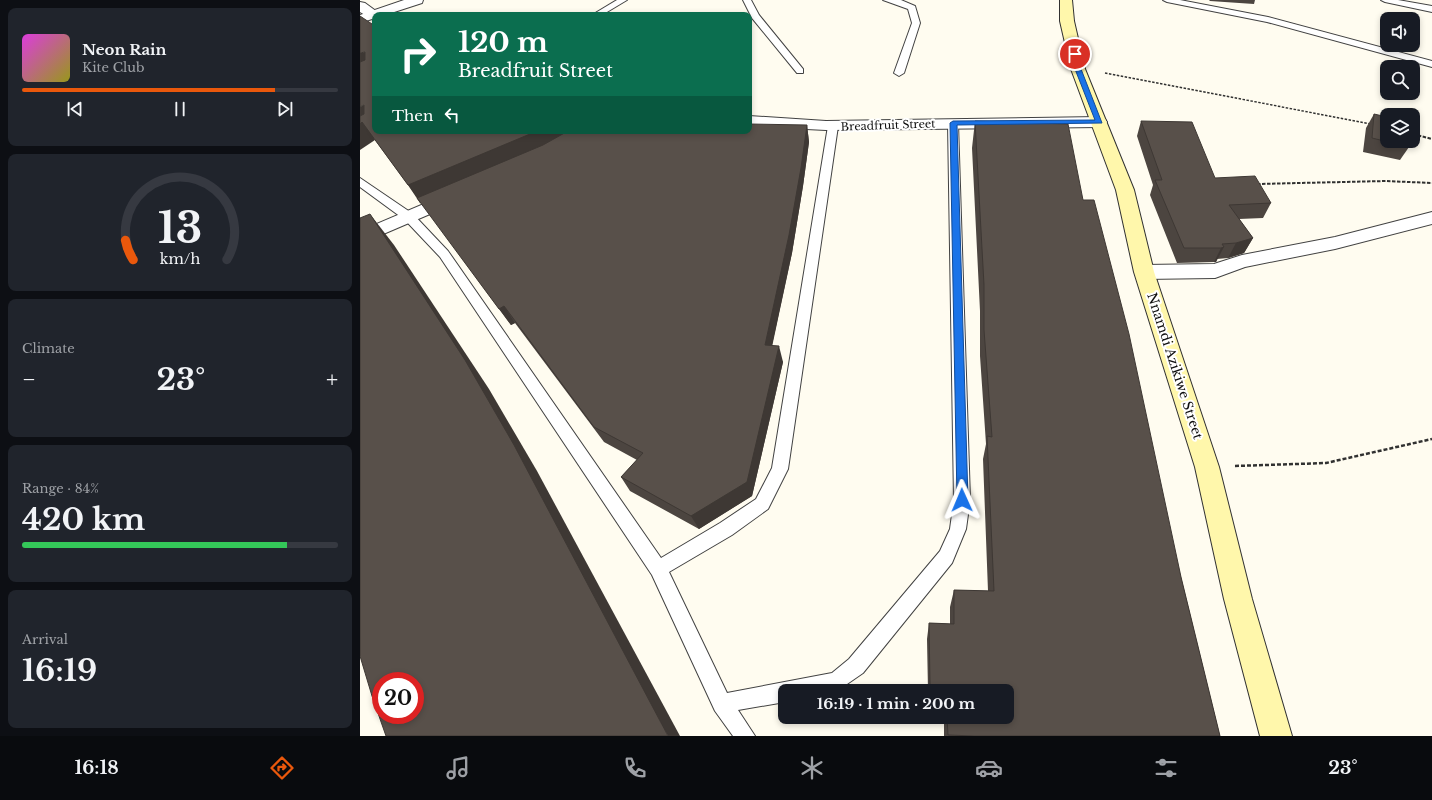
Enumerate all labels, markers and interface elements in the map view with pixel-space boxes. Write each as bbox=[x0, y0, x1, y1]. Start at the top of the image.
map controls bbox=[1380, 12, 1420, 148]
button: sound bbox=[1380, 12, 1420, 52]
text: 120 m bbox=[458, 25, 548, 60]
icon: right bbox=[392, 28, 444, 80]
pin bbox=[1058, 37, 1092, 71]
text: Neon Rain bbox=[82, 40, 166, 59]
icon: arrive bbox=[1064, 43, 1086, 65]
text: Kite Club bbox=[82, 59, 145, 76]
text: Breadfruit Street bbox=[458, 60, 613, 82]
button: search bbox=[1380, 60, 1420, 100]
icon: previous bbox=[64, 98, 86, 120]
icon: pause bbox=[169, 98, 191, 120]
icon: next bbox=[274, 98, 296, 120]
icon: left bbox=[441, 104, 463, 126]
text: Then bbox=[392, 106, 433, 125]
button: layers bbox=[1380, 108, 1420, 148]
street label: Breadfruit Street bbox=[840, 116, 936, 134]
text: 13 bbox=[158, 203, 202, 254]
text: km/h bbox=[160, 250, 200, 268]
street label: Nnamdi Azikiwe Street bbox=[1143, 291, 1207, 442]
text: Climate bbox=[22, 340, 75, 357]
text: 23° bbox=[157, 361, 205, 398]
text: − bbox=[22, 366, 36, 393]
text: + bbox=[326, 366, 338, 393]
position arrow bbox=[941, 479, 983, 521]
text: Range · 84% bbox=[22, 480, 99, 497]
text: 420 km bbox=[22, 501, 145, 538]
text: Arrival bbox=[22, 631, 68, 648]
text: 16:19 bbox=[22, 652, 97, 689]
speed limit sign: 20 bbox=[372, 672, 424, 724]
text: 16:19 · 1 min · 200 m bbox=[817, 694, 975, 713]
icon: directions bbox=[268, 754, 296, 782]
icon: music bbox=[444, 754, 472, 782]
icon: phone bbox=[621, 754, 649, 782]
icon: climate bbox=[798, 754, 826, 782]
icon: car bbox=[975, 754, 1003, 782]
icon: filters bbox=[1152, 754, 1180, 782]
text: 16:18 bbox=[74, 757, 119, 779]
text: 23° bbox=[1328, 757, 1358, 779]

